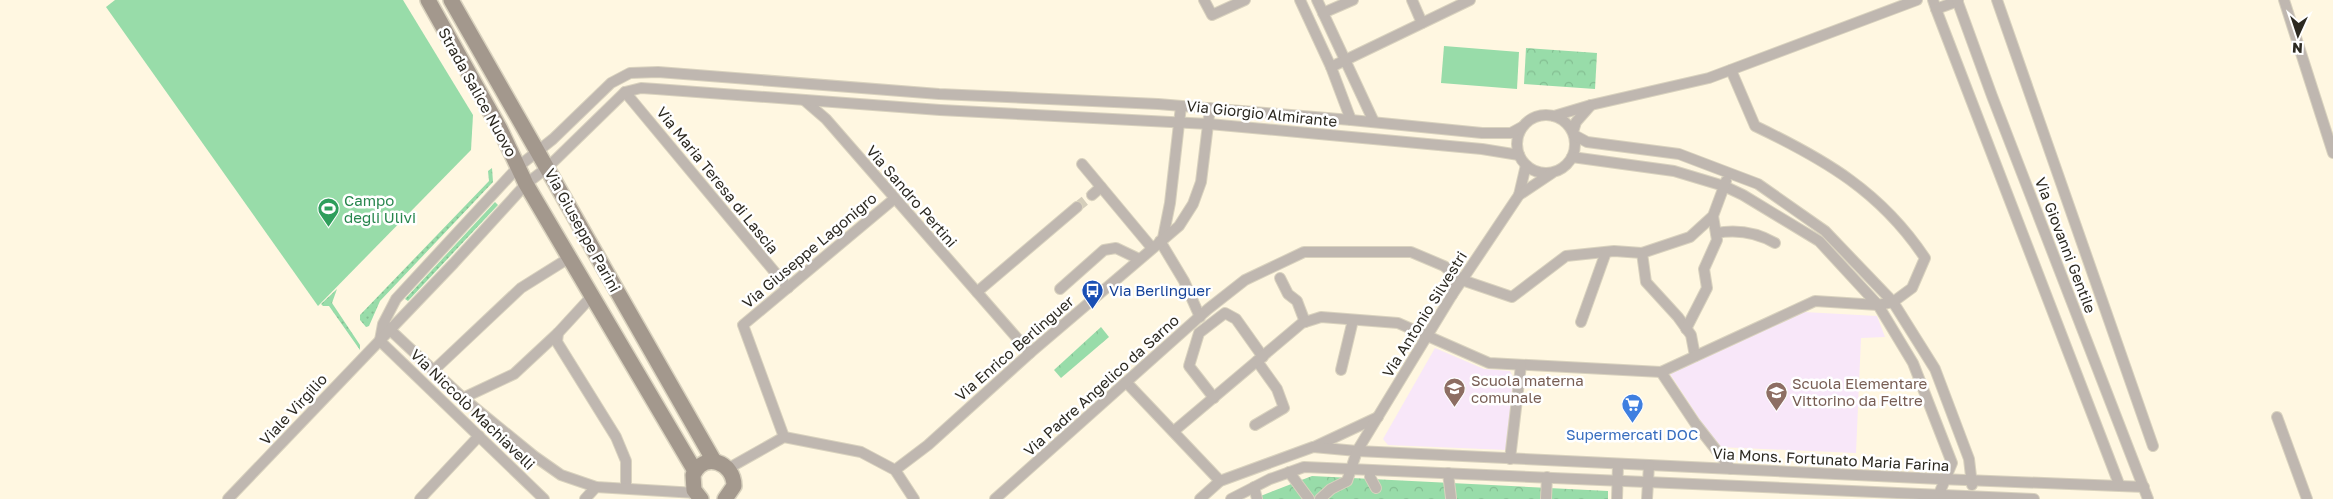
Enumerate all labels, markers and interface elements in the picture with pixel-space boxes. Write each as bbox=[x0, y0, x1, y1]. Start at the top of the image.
north arrow bbox=[2273, 10, 2323, 60]
street label: Strada Salice Nuovo bbox=[435, 24, 521, 160]
text: N bbox=[2292, 40, 2303, 57]
street label: Via Giorgio Almirante bbox=[1186, 96, 1339, 130]
street label: Via Maria Teresa di Lascia bbox=[653, 103, 783, 257]
street label: Via Sandro Pertini bbox=[863, 141, 961, 251]
street label: Via Giuseppe Parini bbox=[541, 165, 625, 295]
street label: Via Giovanni Gentile bbox=[2032, 175, 2100, 316]
street label: Via Giuseppe Lagonigro bbox=[738, 188, 880, 312]
place label: Campo degli Ulivi bbox=[344, 191, 416, 226]
sports icon: Campo degli Ulivi bbox=[316, 197, 340, 228]
street label: Via Antonio Silvestri bbox=[1378, 248, 1470, 380]
bus stop icon: Via Berlinguer bbox=[1081, 278, 1105, 309]
place label: Via Berlinguer bbox=[1109, 281, 1211, 299]
street label: Via Enrico Berlinguer bbox=[951, 292, 1077, 404]
street label: Via Padre Angelico da Sarno bbox=[1020, 311, 1182, 459]
street label: Via Niccolò Machiavelli bbox=[407, 345, 539, 473]
street label: Viale Virgilio bbox=[256, 370, 330, 448]
place label: Scuola materna comunale bbox=[1471, 371, 1584, 406]
place label: Scuola Elementare Vittorino da Feltre bbox=[1792, 374, 1928, 409]
school or university icon: Scuola materna comunale bbox=[1443, 377, 1467, 408]
school or university icon: Scuola Elementare Vittorino da Feltre bbox=[1764, 380, 1788, 411]
supermarket icon: Supermercati DOC bbox=[1620, 393, 1644, 424]
place label: Supermercati DOC bbox=[1566, 425, 1698, 443]
street label: Via Mons. Fortunato Maria Farina bbox=[1712, 444, 1950, 474]

